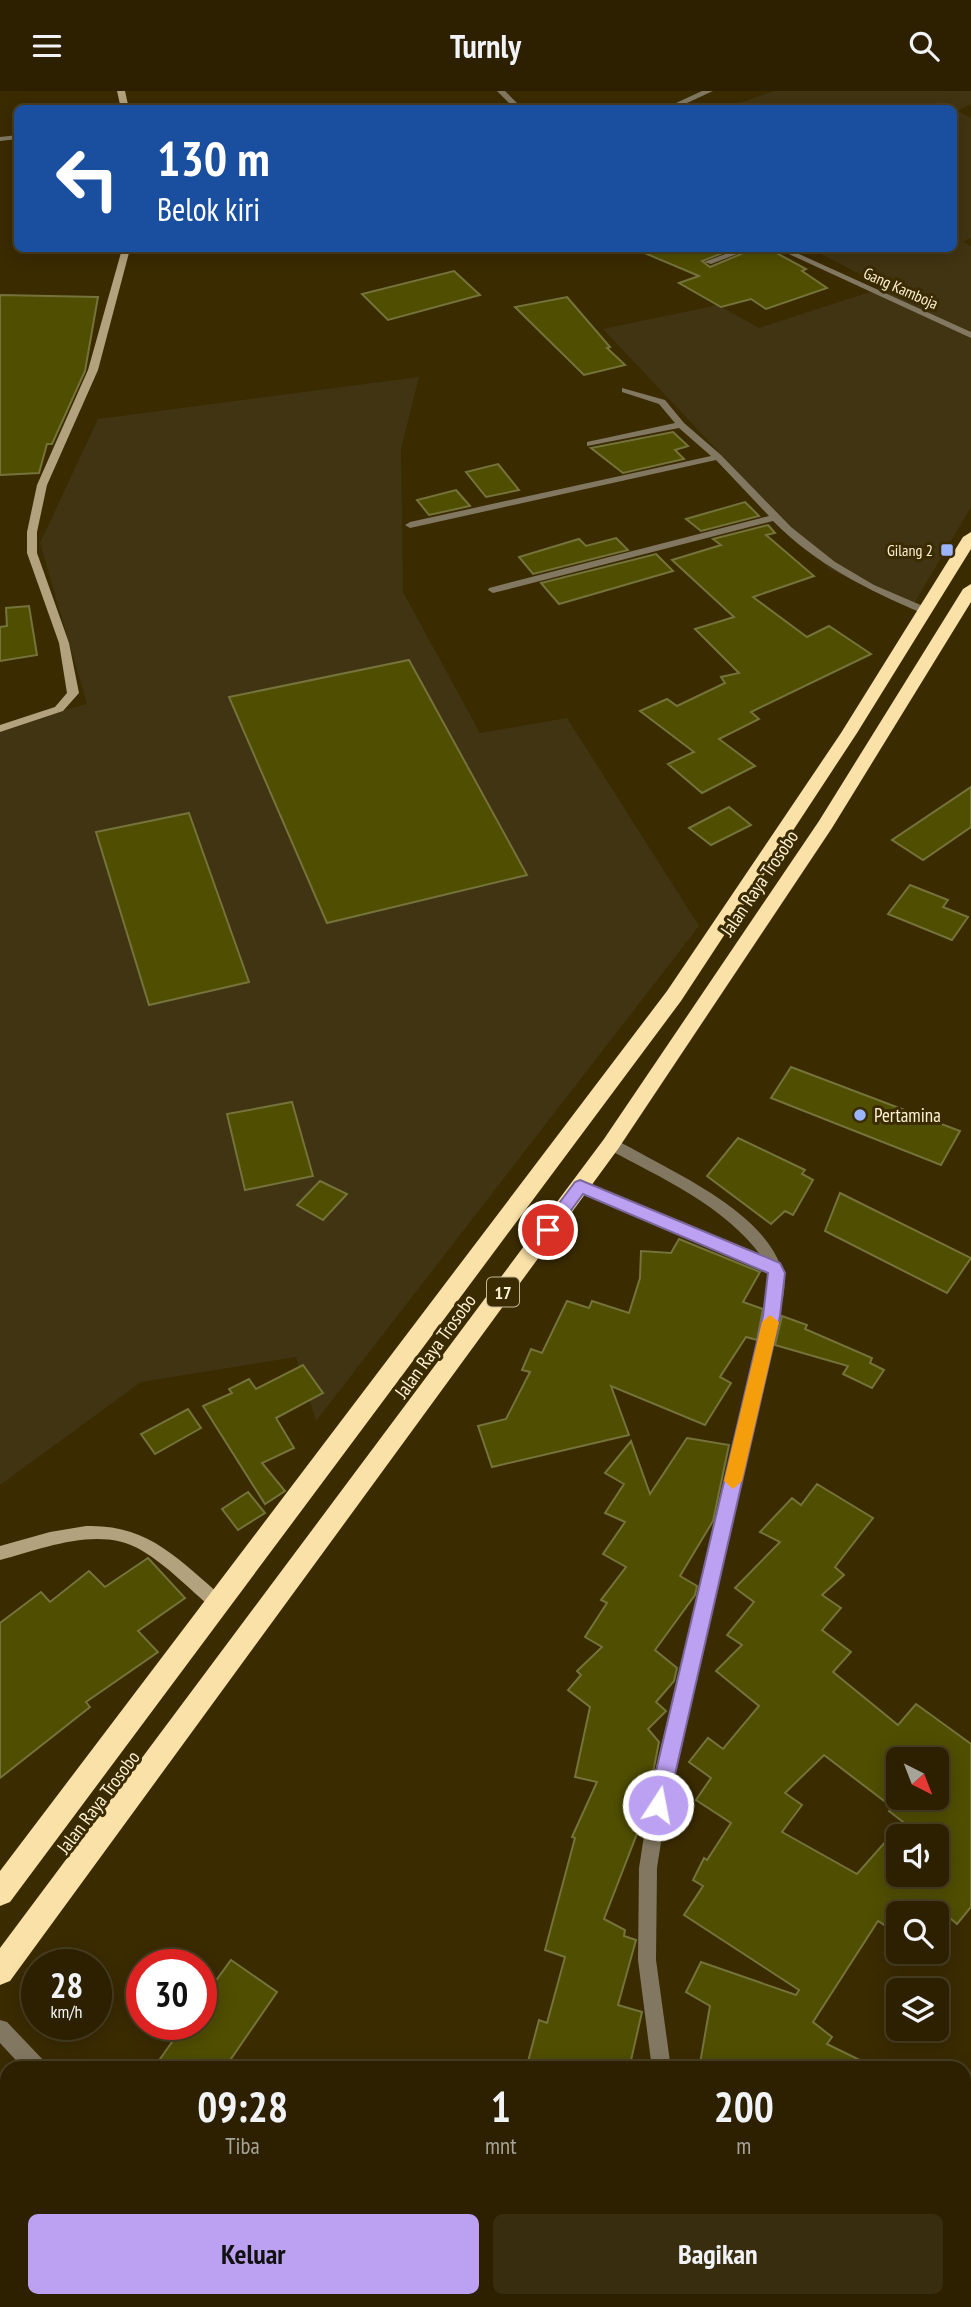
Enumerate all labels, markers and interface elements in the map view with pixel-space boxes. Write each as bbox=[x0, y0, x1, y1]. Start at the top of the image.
text: Turnly bbox=[450, 25, 521, 67]
icon: menu bbox=[28, 27, 66, 65]
icon: search bbox=[905, 27, 943, 65]
text: 130 m bbox=[157, 126, 270, 190]
icon: left bbox=[42, 133, 133, 224]
text: Belok kiri bbox=[157, 188, 260, 230]
street label: Gang Kamboja bbox=[861, 263, 941, 313]
place label: Gilang 2 bbox=[887, 540, 933, 560]
marker: Gilang 2 bbox=[939, 542, 955, 558]
street label: Jalan Raya Trosobo bbox=[714, 825, 803, 942]
place label: Pertamina bbox=[874, 1103, 941, 1127]
marker: Pertamina bbox=[852, 1107, 868, 1123]
pin bbox=[518, 1200, 578, 1260]
icon: arrive bbox=[529, 1211, 567, 1249]
road number: 17 bbox=[487, 1277, 519, 1307]
street label: Jalan Raya Trosobo bbox=[389, 1289, 481, 1404]
street label: Jalan Raya Trosobo bbox=[51, 1746, 145, 1859]
north arrow bbox=[886, 1747, 948, 1809]
map controls bbox=[886, 1747, 949, 2041]
position arrow bbox=[621, 1768, 695, 1842]
button: sound bbox=[886, 1824, 949, 1887]
button: search bbox=[886, 1901, 949, 1964]
speed limit sign: 30 bbox=[126, 1949, 217, 2040]
text: 28 bbox=[50, 1962, 83, 2008]
button: layers bbox=[886, 1978, 949, 2041]
text: km/h bbox=[51, 2000, 82, 2023]
text: 09:28 bbox=[197, 2079, 288, 2134]
text: 1 bbox=[491, 2079, 511, 2134]
text: 200 bbox=[714, 2079, 774, 2134]
text: Tiba bbox=[225, 2131, 260, 2160]
text: mnt bbox=[485, 2131, 517, 2160]
text: m bbox=[736, 2131, 751, 2160]
button: Keluar bbox=[28, 2214, 479, 2294]
button: Bagikan bbox=[493, 2214, 943, 2294]

